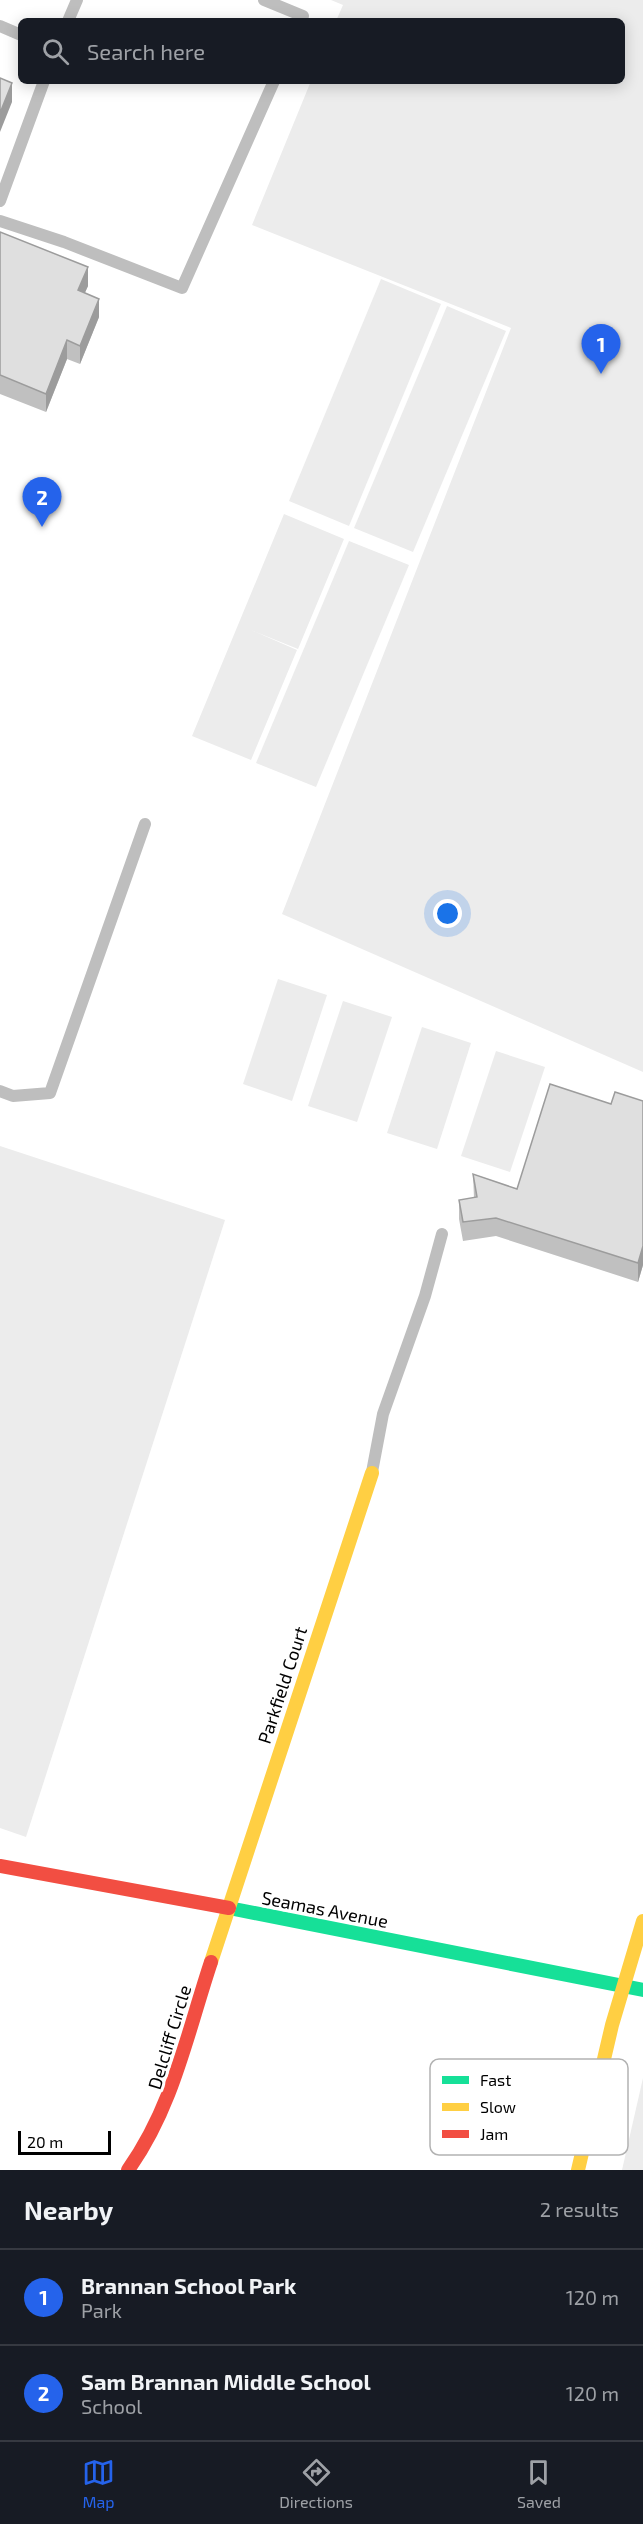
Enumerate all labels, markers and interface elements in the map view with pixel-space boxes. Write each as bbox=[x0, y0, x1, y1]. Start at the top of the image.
search box bbox=[18, 18, 625, 84]
icon: search bbox=[39, 35, 72, 68]
text: Search here bbox=[87, 38, 205, 64]
pin: 1 bbox=[582, 324, 620, 374]
pin: 2 bbox=[22, 478, 62, 527]
your location bbox=[433, 899, 462, 928]
street label: Parkfield Court bbox=[253, 1624, 311, 1746]
street label: Seamas Avenue bbox=[260, 1886, 390, 1932]
street label: Delcliff Circle bbox=[143, 1982, 195, 2092]
legend bbox=[430, 2059, 628, 2155]
text: Fast bbox=[480, 2070, 511, 2089]
text: Slow bbox=[480, 2097, 516, 2116]
text: Jam bbox=[480, 2124, 508, 2143]
scale bar bbox=[18, 2128, 111, 2156]
text: 20 m bbox=[27, 2132, 63, 2151]
text: Nearby bbox=[24, 2194, 113, 2225]
text: 2 results bbox=[540, 2197, 619, 2221]
text: Brannan School Park bbox=[81, 2272, 296, 2298]
text: 1 bbox=[39, 2285, 48, 2309]
text: 120 m bbox=[566, 2285, 619, 2309]
text: Park bbox=[81, 2298, 122, 2322]
text: Sam Brannan Middle School bbox=[81, 2368, 371, 2394]
text: 2 bbox=[38, 2381, 49, 2405]
text: 120 m bbox=[566, 2381, 619, 2405]
text: School bbox=[81, 2394, 142, 2418]
tab: Map bbox=[82, 2456, 115, 2511]
tab: Directions bbox=[279, 2456, 353, 2511]
tab: Saved bbox=[517, 2456, 561, 2511]

